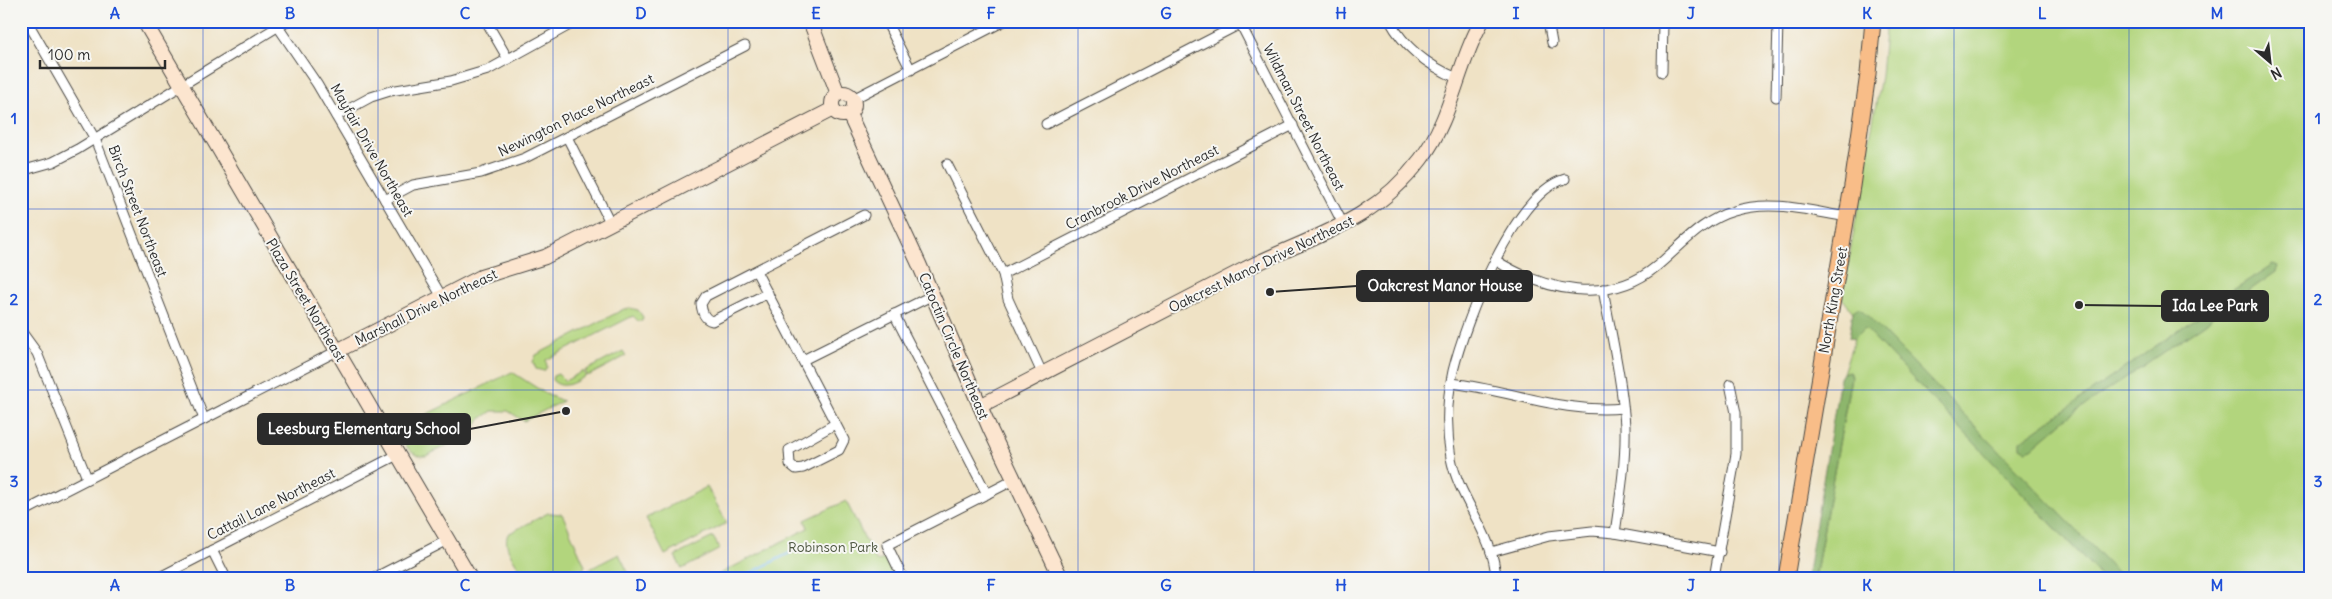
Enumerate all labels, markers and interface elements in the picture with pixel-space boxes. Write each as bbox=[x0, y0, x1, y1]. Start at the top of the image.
text: A bbox=[110, 3, 120, 23]
text: B bbox=[285, 3, 296, 23]
text: C bbox=[460, 3, 471, 23]
text: D bbox=[635, 3, 647, 23]
text: E bbox=[811, 3, 821, 23]
text: F bbox=[986, 3, 996, 23]
text: G bbox=[1160, 3, 1172, 23]
text: H bbox=[1335, 3, 1347, 23]
text: I bbox=[1513, 3, 1520, 23]
text: J bbox=[1687, 3, 1696, 23]
text: K bbox=[1862, 3, 1872, 23]
text: L bbox=[2038, 3, 2047, 23]
text: M bbox=[2211, 3, 2224, 23]
scale bar bbox=[40, 38, 165, 70]
north arrow bbox=[2244, 38, 2294, 88]
street label: Wildman Street Northeast bbox=[1259, 41, 1349, 194]
text: 100 m bbox=[48, 45, 90, 64]
text: N bbox=[2268, 63, 2285, 84]
street label: Newington Place Northeast bbox=[495, 69, 657, 161]
street label: Mayfair Drive Northeast bbox=[327, 80, 418, 220]
text: 1 bbox=[11, 108, 17, 128]
text: 1 bbox=[2315, 108, 2321, 128]
street label: Cranbrook Drive Northeast bbox=[1062, 140, 1222, 233]
street label: Birch Street Northeast bbox=[105, 143, 172, 280]
street label: Oakcrest Manor Drive Northeast bbox=[1166, 211, 1357, 317]
street label: Plaza Street Northeast bbox=[262, 235, 350, 365]
street label: North King Street bbox=[1815, 245, 1851, 355]
street label: Marshall Drive Northeast bbox=[352, 265, 500, 349]
street label: Catoctin Circle Northeast bbox=[915, 270, 993, 422]
callout: Oakcrest Manor House bbox=[1357, 271, 1532, 301]
text: Oakcrest Manor House bbox=[1368, 276, 1522, 295]
text: 2 bbox=[10, 289, 19, 309]
text: 2 bbox=[2314, 289, 2323, 309]
callout: Ida Lee Park bbox=[2162, 291, 2268, 321]
text: Ida Lee Park bbox=[2172, 296, 2258, 315]
callout: Leesburg Elementary School bbox=[258, 414, 470, 444]
text: Leesburg Elementary School bbox=[268, 419, 460, 439]
street label: Cattail Lane Northeast bbox=[204, 464, 338, 544]
text: 3 bbox=[9, 471, 19, 491]
text: 3 bbox=[2313, 471, 2323, 491]
park label: Robinson Park bbox=[788, 538, 878, 556]
text: A bbox=[110, 575, 120, 595]
text: B bbox=[285, 575, 296, 595]
text: C bbox=[460, 575, 471, 595]
text: D bbox=[635, 575, 647, 595]
text: E bbox=[811, 575, 821, 595]
text: F bbox=[986, 575, 996, 595]
text: G bbox=[1160, 575, 1172, 595]
text: H bbox=[1335, 575, 1347, 595]
text: I bbox=[1513, 575, 1520, 595]
text: J bbox=[1687, 575, 1696, 595]
text: K bbox=[1862, 575, 1872, 595]
text: L bbox=[2038, 575, 2047, 595]
text: M bbox=[2211, 575, 2224, 595]

